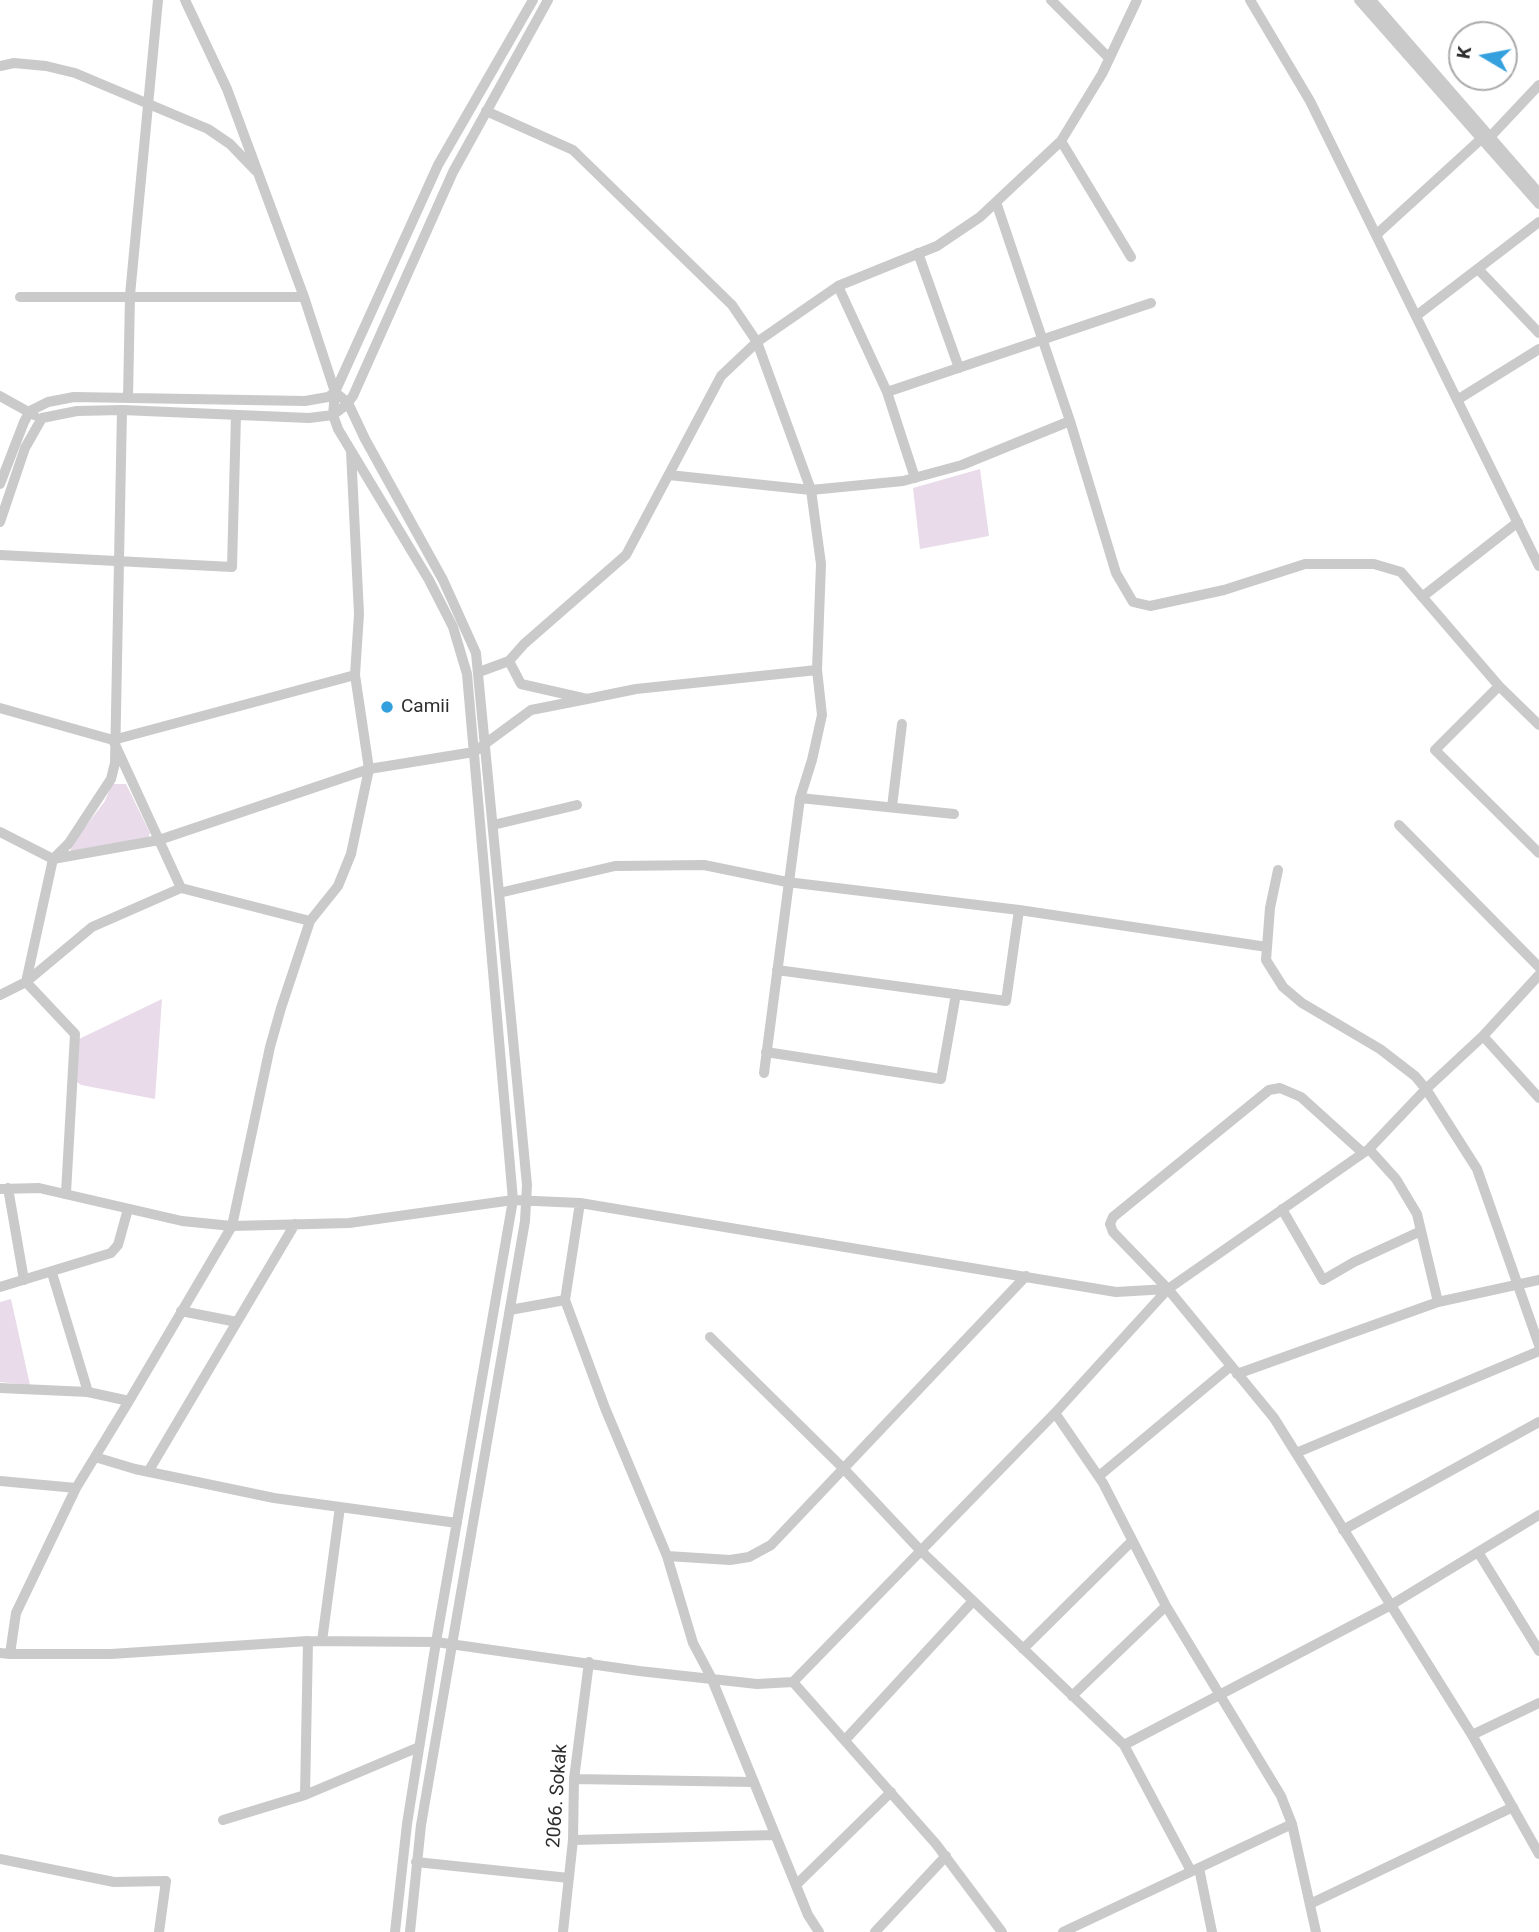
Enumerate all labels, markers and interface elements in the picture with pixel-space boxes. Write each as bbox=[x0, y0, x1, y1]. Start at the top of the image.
north arrow bbox=[1448, 21, 1518, 91]
text: K bbox=[1451, 45, 1476, 61]
place label: Camii bbox=[401, 696, 450, 718]
marker: Camii bbox=[379, 699, 395, 715]
street label: 2066. Sokak bbox=[543, 1743, 573, 1849]

